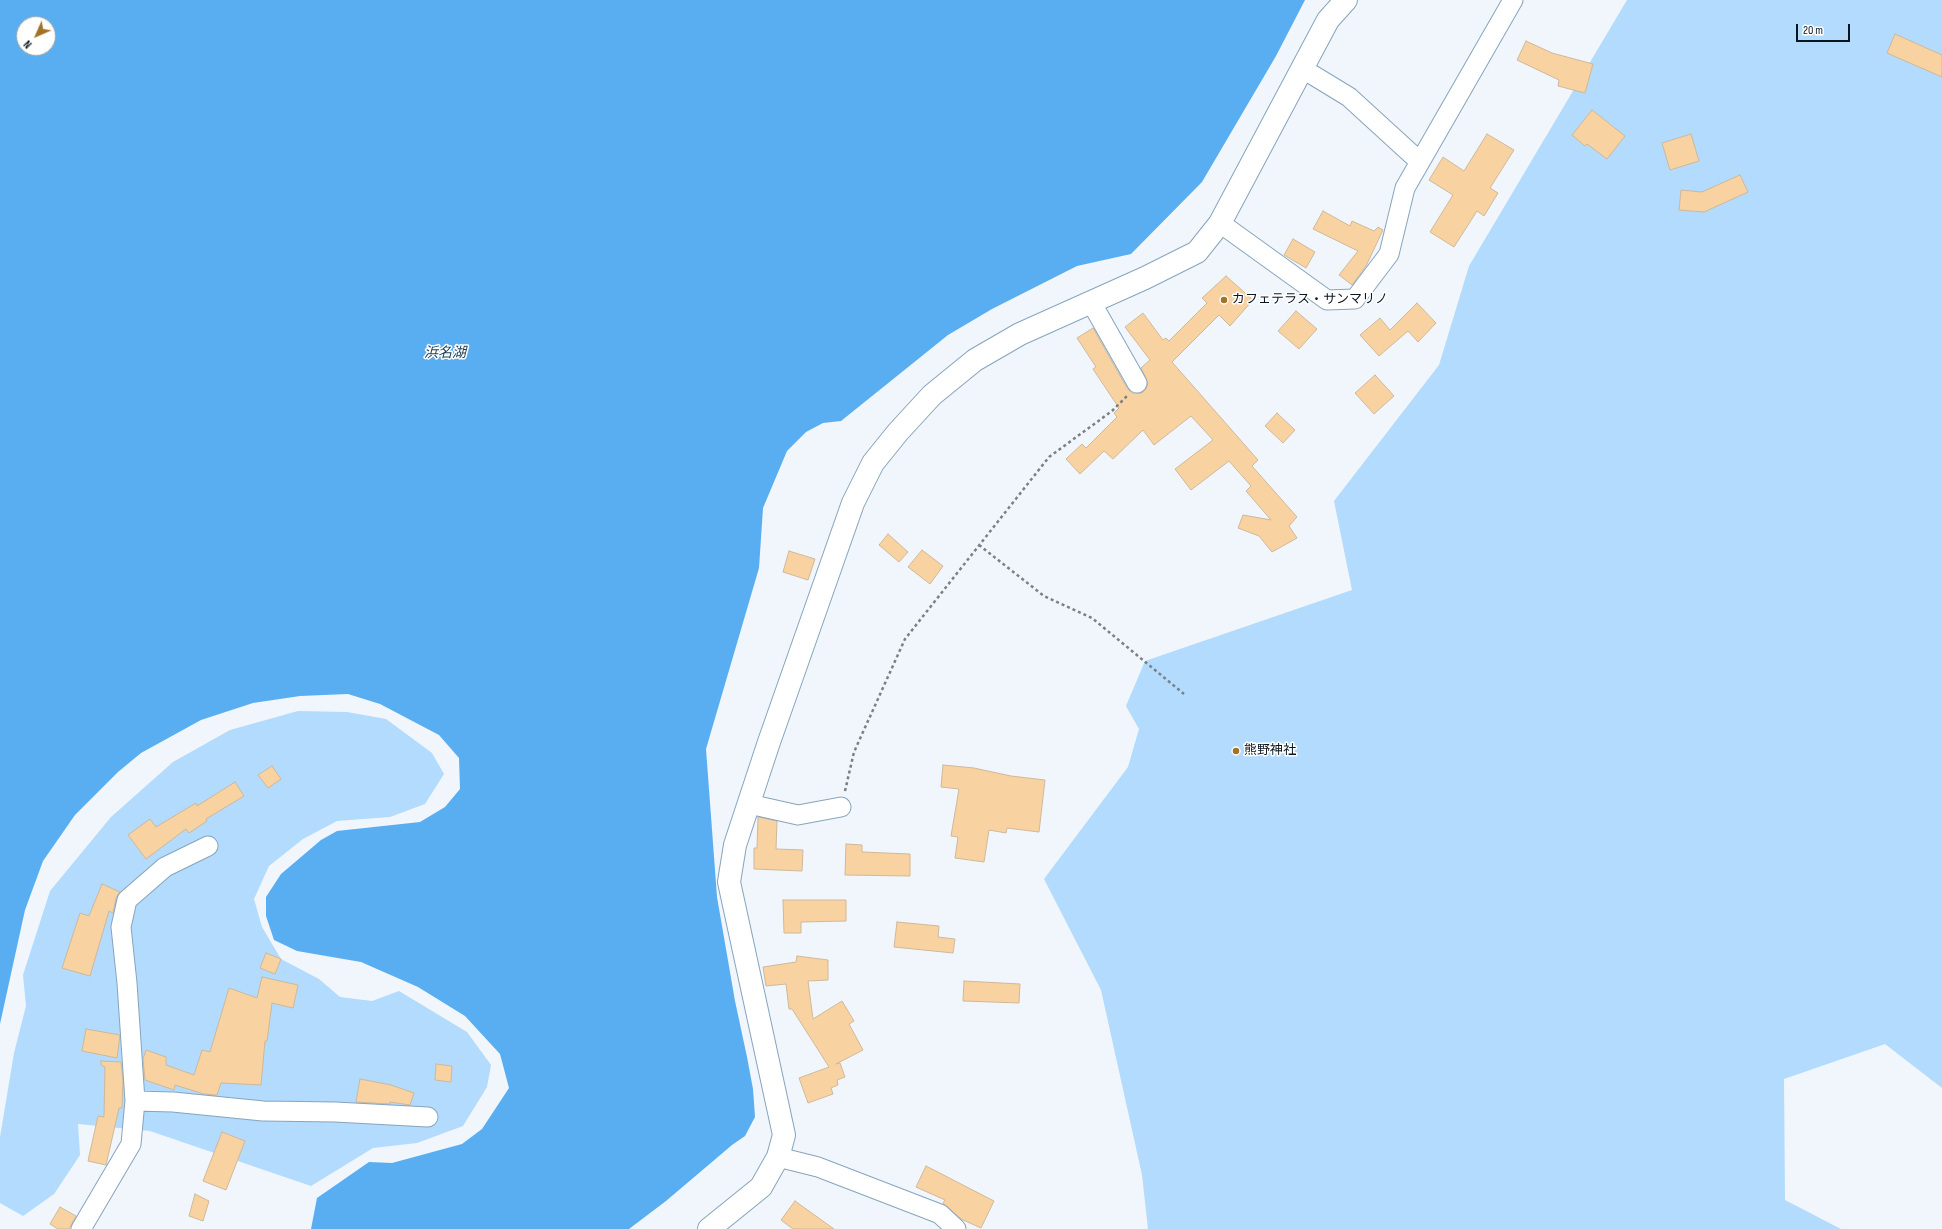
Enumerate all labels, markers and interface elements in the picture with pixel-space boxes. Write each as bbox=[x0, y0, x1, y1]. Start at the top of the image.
north arrow bbox=[16, 16, 56, 56]
scale bar bbox=[1798, 16, 1852, 42]
text: 20 m bbox=[1803, 23, 1823, 38]
text: N bbox=[21, 37, 35, 51]
place label: カフェテラス・サンマリノ bbox=[1232, 292, 1388, 308]
marker: カフェテラス・サンマリノ bbox=[1219, 295, 1229, 305]
water label: 浜名湖 bbox=[424, 345, 466, 361]
place label: 熊野神社 bbox=[1244, 743, 1296, 759]
marker: 熊野神社 bbox=[1231, 746, 1241, 756]

